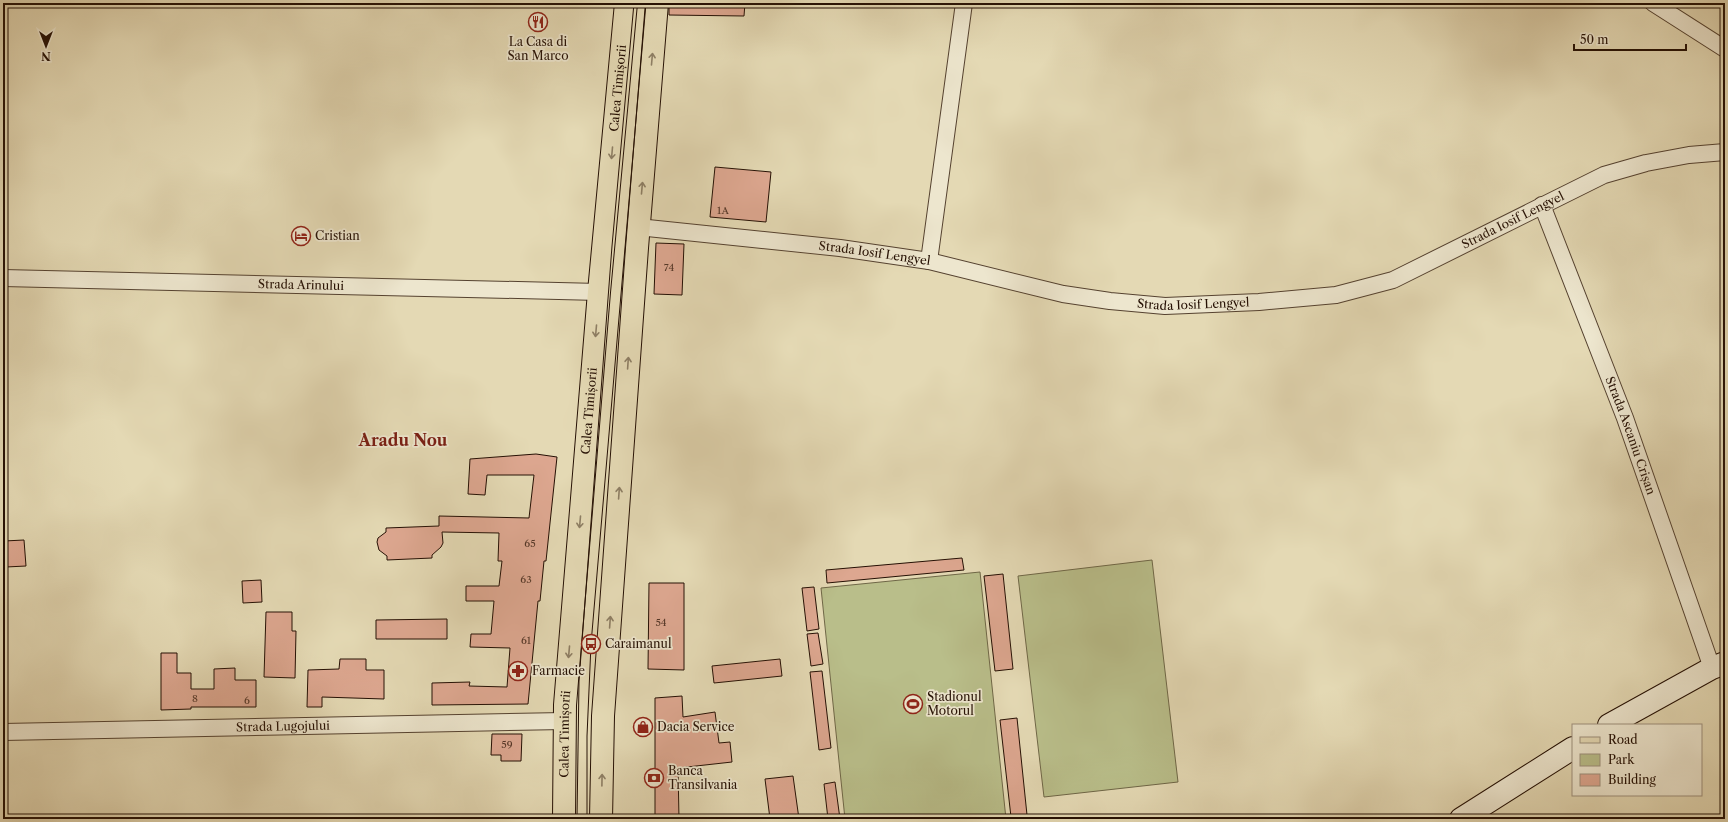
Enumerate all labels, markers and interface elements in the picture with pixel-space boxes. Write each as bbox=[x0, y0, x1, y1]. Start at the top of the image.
restaurant icon: La Casa di San Marco bbox=[527, 11, 549, 33]
north arrow bbox=[26, 26, 66, 66]
scale bar bbox=[1574, 26, 1686, 52]
text: 50 m bbox=[1580, 32, 1609, 47]
place label: La Casa di San Marco bbox=[507, 34, 569, 63]
street label: Calea Timișorii bbox=[606, 44, 629, 132]
text: N bbox=[41, 49, 51, 63]
one-way arrow bbox=[649, 53, 656, 66]
one-way arrow bbox=[608, 146, 616, 159]
one-way arrow bbox=[638, 182, 645, 195]
street label: Strada Iosif Lengyel bbox=[1459, 188, 1567, 252]
house number: 1A bbox=[717, 204, 730, 217]
hotel icon: Cristian bbox=[290, 225, 312, 247]
place label: Cristian bbox=[315, 228, 360, 243]
street label: Strada Iosif Lengyel bbox=[818, 238, 932, 268]
house number: 74 bbox=[664, 261, 674, 274]
street label: Strada Arinului bbox=[258, 276, 345, 293]
street label: Strada Iosif Lengyel bbox=[1136, 294, 1250, 313]
one-way arrow bbox=[592, 324, 599, 337]
one-way arrow bbox=[625, 357, 632, 370]
street label: Calea Timișorii bbox=[578, 367, 600, 455]
street label: Strada Ascaniu Crișan bbox=[1603, 374, 1659, 497]
district label: Aradu Nou bbox=[358, 430, 448, 450]
one-way arrow bbox=[616, 487, 623, 500]
one-way arrow bbox=[576, 515, 583, 528]
house number: 65 bbox=[524, 537, 536, 550]
house number: 63 bbox=[520, 573, 532, 586]
one-way arrow bbox=[607, 616, 614, 629]
house number: 54 bbox=[655, 616, 667, 629]
bus stop icon: Caraimanul bbox=[580, 633, 602, 655]
house number: 61 bbox=[521, 634, 532, 647]
place label: Caraimanul bbox=[605, 636, 672, 651]
one-way arrow bbox=[565, 645, 573, 658]
pharmacy icon: Farmacie bbox=[507, 660, 529, 682]
place label: Farmacie bbox=[532, 663, 585, 678]
street label: Calea Timișorii bbox=[556, 689, 573, 778]
place label: Stadionul Motorul bbox=[927, 689, 982, 718]
house number: 8 bbox=[192, 692, 198, 705]
sports icon: Stadionul Motorul bbox=[902, 693, 924, 715]
house number: 6 bbox=[244, 694, 250, 707]
shop icon: Dacia Service bbox=[632, 716, 654, 738]
street label: Strada Lugojului bbox=[236, 718, 330, 734]
place label: Dacia Service bbox=[657, 719, 735, 734]
legend bbox=[1572, 724, 1702, 796]
text: Road bbox=[1608, 732, 1638, 747]
house number: 59 bbox=[501, 738, 513, 751]
text: Park bbox=[1608, 752, 1635, 767]
place label: Banca Transilvania bbox=[668, 763, 738, 792]
bank icon: Banca Transilvania bbox=[643, 767, 665, 789]
text: Building bbox=[1608, 772, 1656, 787]
one-way arrow bbox=[598, 774, 605, 787]

